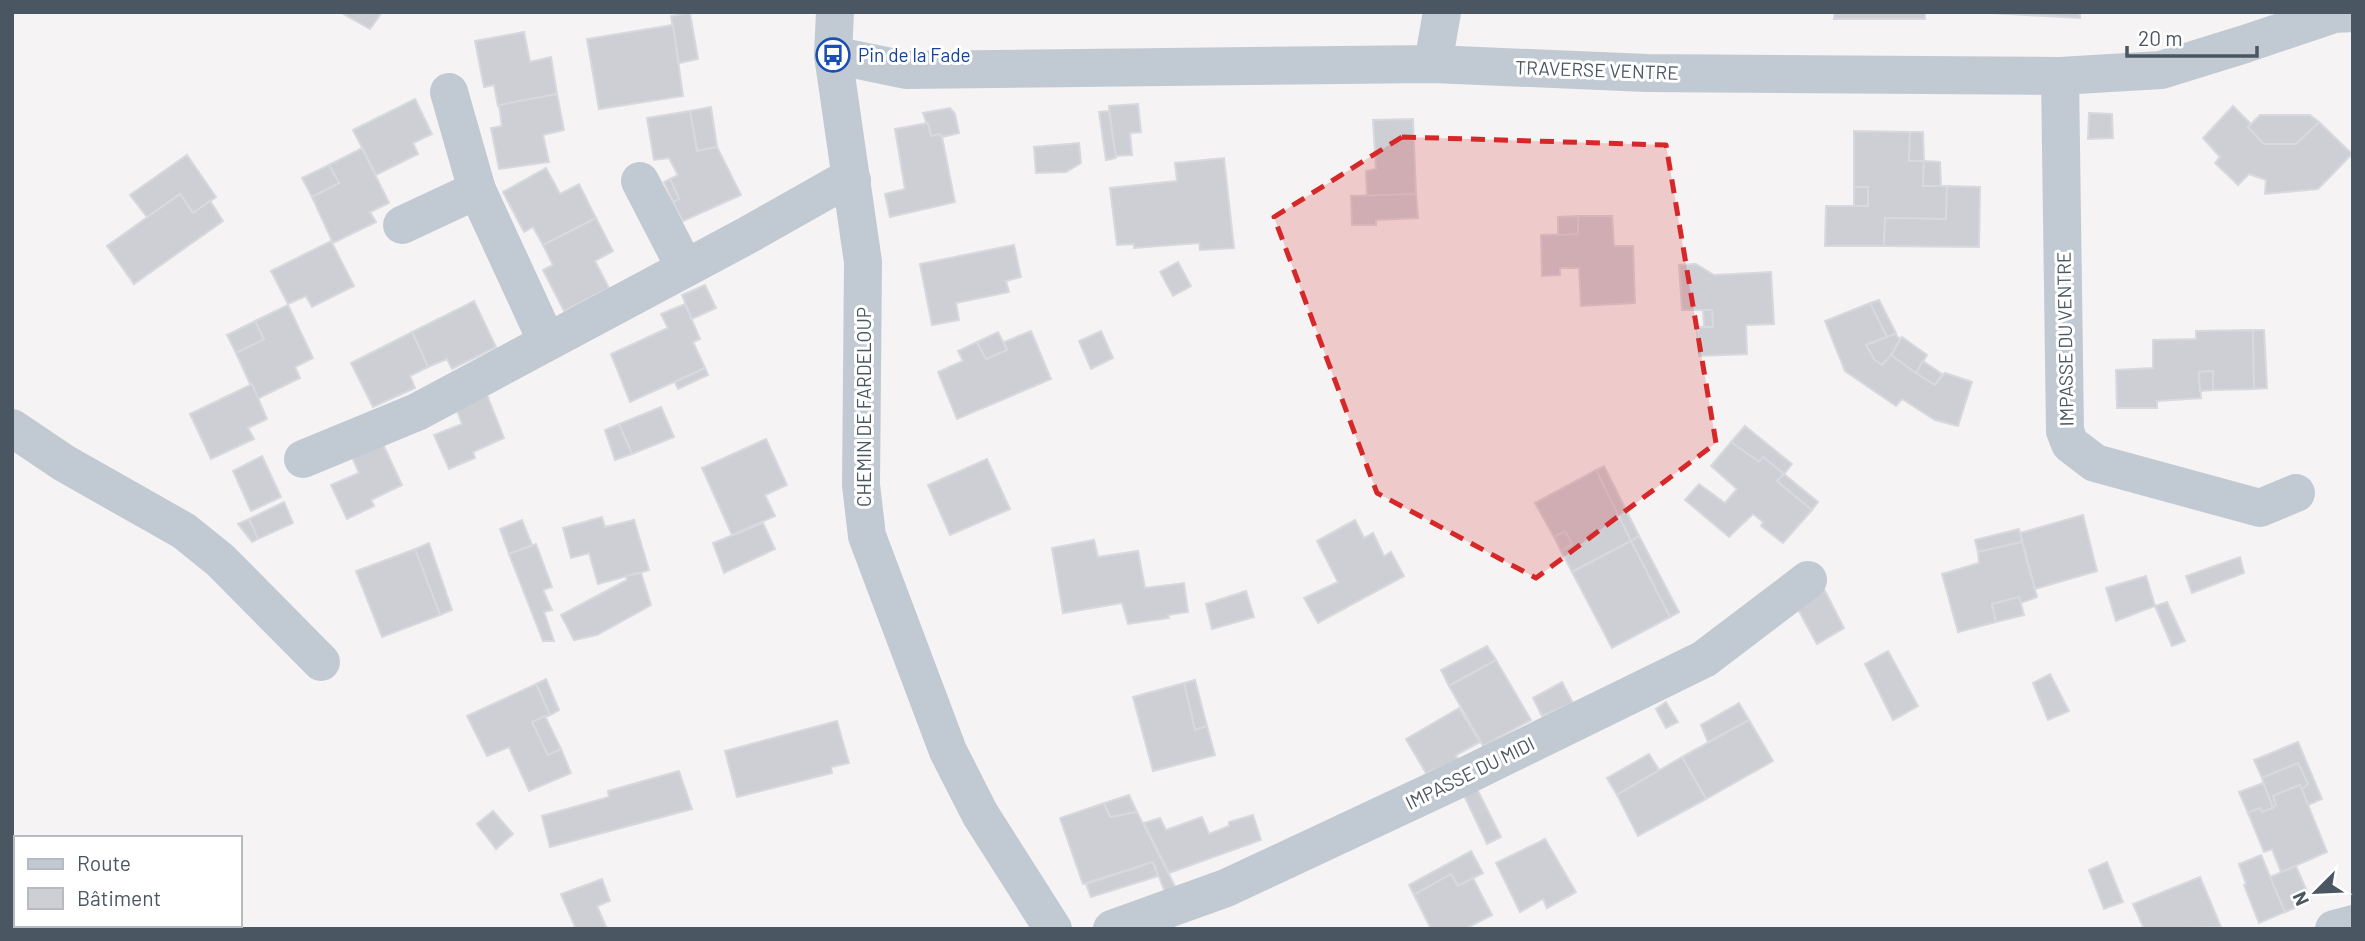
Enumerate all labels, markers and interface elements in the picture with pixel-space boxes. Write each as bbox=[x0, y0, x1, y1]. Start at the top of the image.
scale bar bbox=[2127, 14, 2256, 58]
text: 20 m bbox=[2138, 25, 2183, 50]
bus stop icon: Pin de la Fade bbox=[814, 36, 852, 74]
place label: Pin de la Fade bbox=[858, 43, 971, 66]
street label: TRAVERSE VENTRE bbox=[1515, 55, 1679, 84]
street label: IMPASSE DU VENTRE bbox=[2051, 251, 2078, 427]
street label: CHEMIN DE FARDELOUP bbox=[852, 307, 875, 507]
street label: IMPASSE DU MIDI bbox=[1402, 731, 1538, 814]
legend bbox=[14, 836, 242, 927]
text: Route bbox=[77, 850, 131, 875]
north arrow bbox=[2281, 857, 2351, 927]
text: Bâtiment bbox=[77, 885, 161, 910]
text: N bbox=[2287, 889, 2313, 910]

